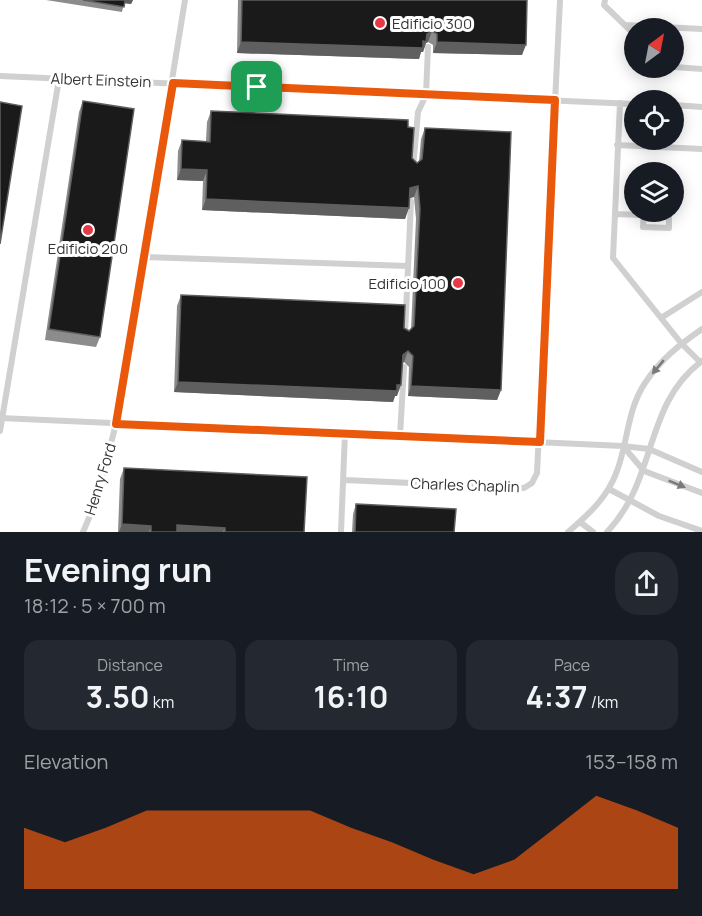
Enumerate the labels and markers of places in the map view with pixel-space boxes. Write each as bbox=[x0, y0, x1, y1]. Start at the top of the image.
place label: Edificio 300 bbox=[392, 13, 472, 34]
marker: Edificio 300 bbox=[373, 16, 387, 30]
pin bbox=[231, 61, 282, 112]
marker: Edificio 200 bbox=[81, 223, 95, 237]
place label: Edificio 200 bbox=[48, 238, 128, 259]
place label: Edificio 100 bbox=[368, 273, 446, 294]
marker: Edificio 100 bbox=[451, 276, 465, 290]

